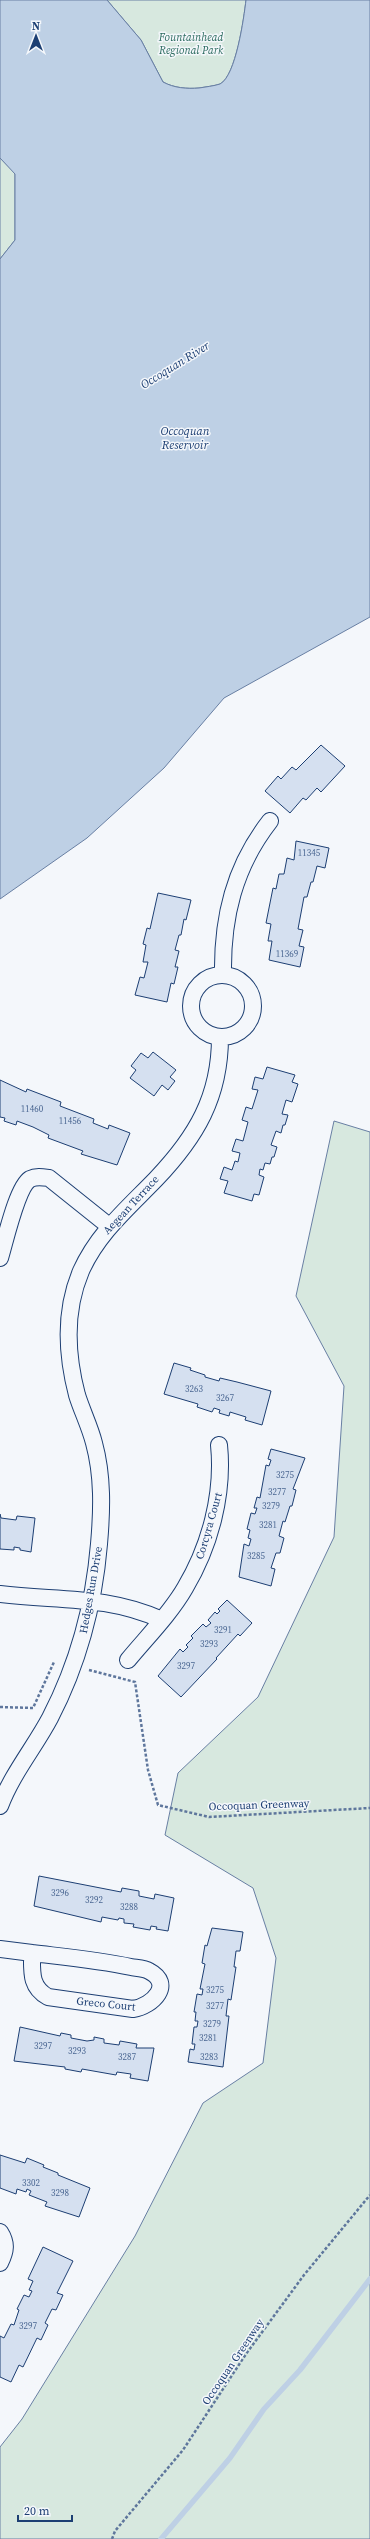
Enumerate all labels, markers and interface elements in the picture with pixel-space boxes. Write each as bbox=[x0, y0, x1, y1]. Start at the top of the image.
north arrow bbox=[16, 16, 56, 56]
text: N bbox=[32, 19, 40, 34]
park label: Fountainhead Regional Park bbox=[158, 30, 224, 58]
water label: Occoquan River bbox=[137, 337, 214, 393]
water label: Occoquan Reservoir bbox=[160, 423, 210, 453]
house number: 11345 bbox=[298, 847, 321, 859]
house number: 11369 bbox=[276, 948, 299, 960]
house number: 11460 bbox=[21, 1103, 44, 1115]
house number: 11456 bbox=[59, 1115, 82, 1127]
street label: Aegean Terrace bbox=[100, 1172, 163, 1238]
house number: 3263 bbox=[185, 1383, 203, 1395]
house number: 3267 bbox=[216, 1392, 234, 1404]
house number: 3275 bbox=[276, 1469, 294, 1481]
house number: 3277 bbox=[268, 1486, 286, 1498]
street label: Corcyra Court bbox=[192, 1490, 226, 1561]
house number: 3279 bbox=[262, 1500, 280, 1512]
house number: 3281 bbox=[259, 1519, 277, 1531]
street label: Hedges Run Drive bbox=[76, 1545, 106, 1635]
house number: 3285 bbox=[247, 1550, 265, 1562]
house number: 3291 bbox=[214, 1624, 232, 1636]
house number: 3293 bbox=[200, 1638, 218, 1650]
house number: 3297 bbox=[177, 1660, 195, 1672]
street label: Occoquan Greenway bbox=[208, 1796, 310, 1814]
house number: 3296 bbox=[51, 1887, 69, 1899]
house number: 3292 bbox=[85, 1894, 103, 1906]
house number: 3288 bbox=[120, 1901, 138, 1913]
house number: 3275 bbox=[206, 1984, 224, 1996]
street label: Greco Court bbox=[76, 1993, 137, 2015]
house number: 3277 bbox=[206, 2000, 224, 2012]
house number: 3279 bbox=[203, 2018, 221, 2030]
house number: 3281 bbox=[199, 2032, 217, 2044]
house number: 3297 bbox=[34, 2040, 52, 2052]
house number: 3293 bbox=[68, 2045, 86, 2057]
house number: 3287 bbox=[118, 2051, 136, 2063]
house number: 3283 bbox=[200, 2051, 218, 2063]
house number: 3302 bbox=[22, 2177, 40, 2189]
house number: 3298 bbox=[51, 2187, 69, 2199]
street label: Occoquan Greenway bbox=[199, 2316, 268, 2408]
house number: 3297 bbox=[19, 2320, 37, 2332]
scale bar bbox=[18, 2497, 72, 2523]
text: 20 m bbox=[24, 2503, 50, 2519]

